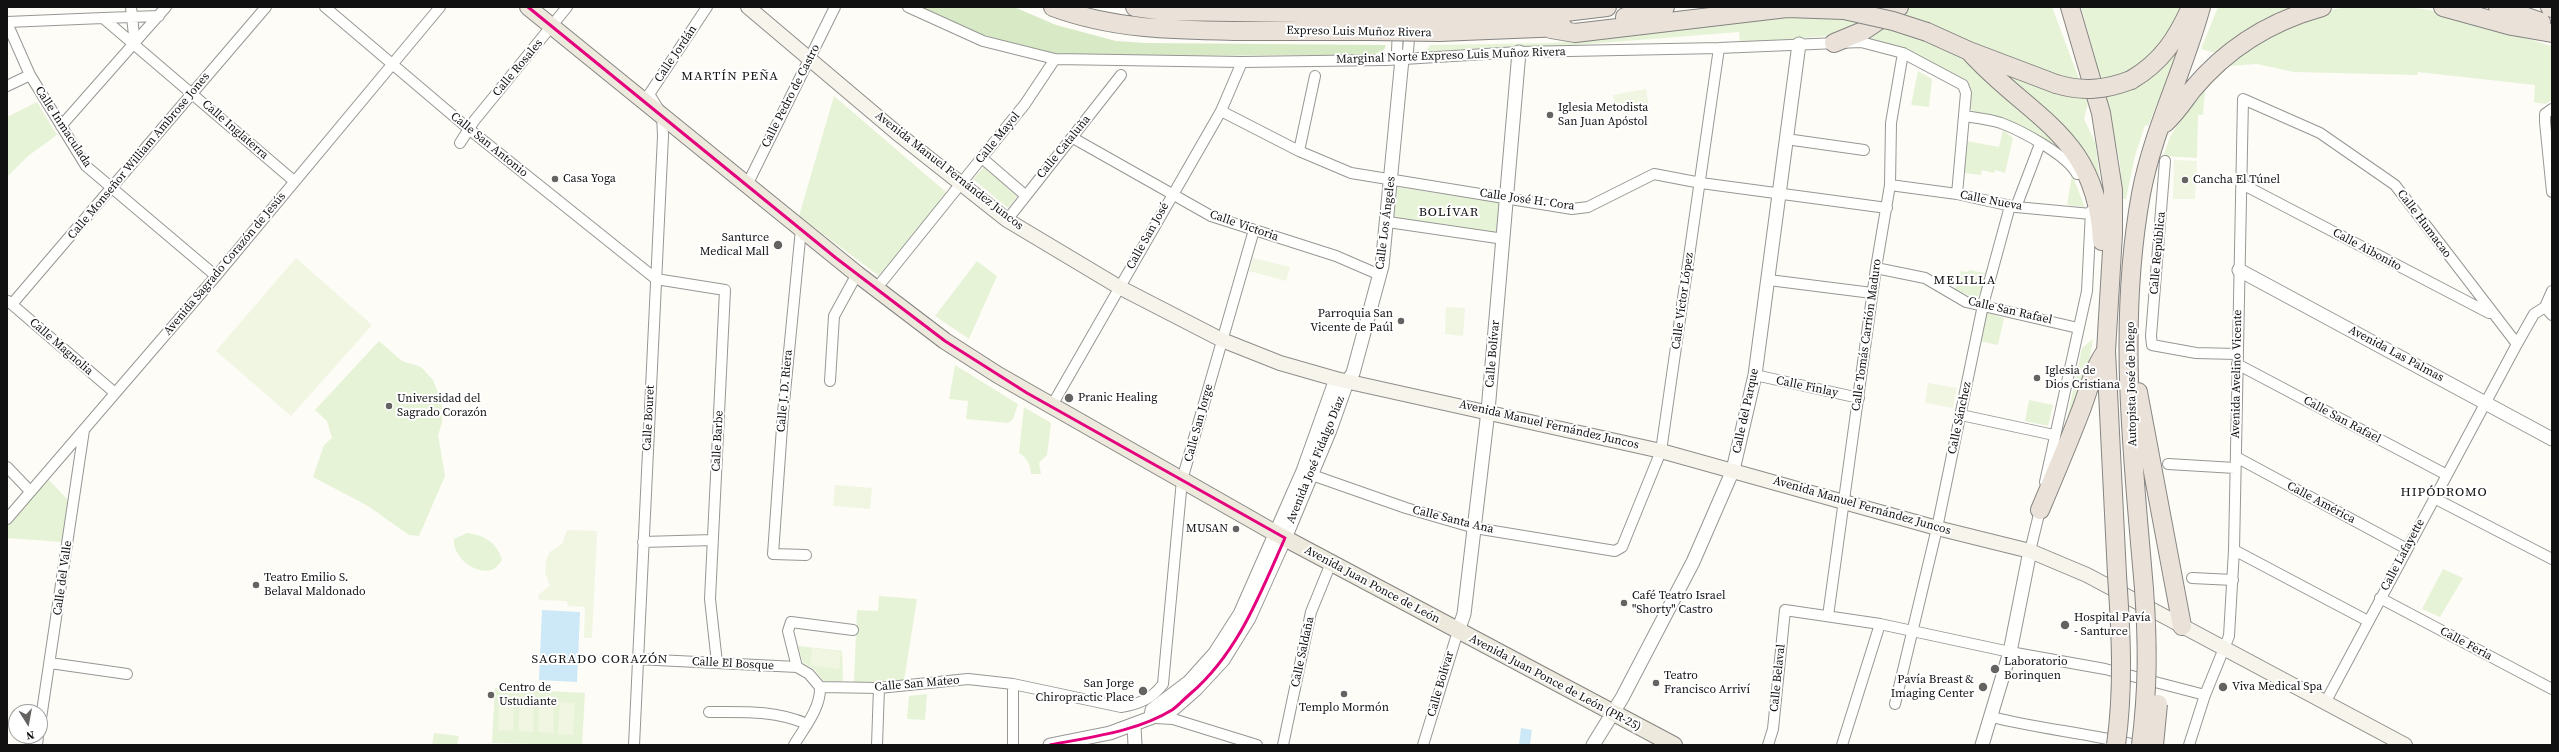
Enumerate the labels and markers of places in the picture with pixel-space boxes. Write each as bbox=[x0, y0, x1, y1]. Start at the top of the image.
place label: Iglesia Metodista San Juan Apόstol bbox=[1558, 101, 1648, 129]
marker: Iglesia Metodista San Juan Apόstol bbox=[1545, 110, 1555, 120]
place label: Casa Yoga bbox=[563, 172, 616, 186]
place label: Cancha El Túnel bbox=[2193, 173, 2280, 187]
marker: Casa Yoga bbox=[550, 174, 560, 184]
marker: Cancha El Túnel bbox=[2180, 175, 2190, 185]
place label: Santurce Medical Mall bbox=[700, 231, 769, 259]
marker: Santurce Medical Mall bbox=[772, 239, 784, 251]
place label: Parroquia San Vicente de Paúl bbox=[1310, 307, 1393, 335]
marker: Parroquia San Vicente de Paúl bbox=[1396, 316, 1406, 326]
place label: Iglesia de Dios Cristiana bbox=[2045, 364, 2120, 392]
marker: Iglesia de Dios Cristiana bbox=[2032, 373, 2042, 383]
place label: Pranic Healing bbox=[1078, 391, 1157, 405]
place label: Universidad del Sagrado Corazón bbox=[397, 392, 487, 420]
marker: Pranic Healing bbox=[1063, 392, 1075, 404]
marker: Universidad del Sagrado Corazón bbox=[384, 401, 394, 411]
place label: MUSAN bbox=[1186, 522, 1228, 536]
marker: MUSAN bbox=[1231, 524, 1241, 534]
place label: Teatro Emilio S. Belaval Maldonado bbox=[264, 571, 366, 599]
marker: Teatro Emilio S. Belaval Maldonado bbox=[251, 580, 261, 590]
place label: Café Teatro Israel "Shorty" Castro bbox=[1632, 589, 1725, 617]
marker: Café Teatro Israel "Shorty" Castro bbox=[1619, 598, 1629, 608]
place label: Hospital Pavía - Santurce bbox=[2074, 611, 2151, 639]
marker: Hospital Pavía - Santurce bbox=[2059, 619, 2071, 631]
place label: Laboratorio Borinquen bbox=[2004, 655, 2068, 683]
marker: Laboratorio Borinquen bbox=[1989, 663, 2001, 675]
place label: Teatro Francisco Arriví bbox=[1664, 669, 1750, 697]
place label: Pavía Breast & Imaging Center bbox=[1891, 673, 1974, 701]
place label: San Jorge Chiropractic Place bbox=[1036, 677, 1134, 705]
marker: Teatro Francisco Arriví bbox=[1651, 678, 1661, 688]
place label: Viva Medical Spa bbox=[2232, 680, 2322, 694]
place label: Centro de Ustudiante bbox=[499, 681, 557, 709]
marker: Pavía Breast & Imaging Center bbox=[1977, 681, 1989, 693]
marker: Viva Medical Spa bbox=[2217, 681, 2229, 693]
marker: San Jorge Chiropractic Place bbox=[1137, 685, 1149, 697]
marker: Templo Mormón bbox=[1339, 689, 1349, 699]
marker: Centro de Ustudiante bbox=[486, 690, 496, 700]
place label: Templo Mormón bbox=[1299, 701, 1389, 715]

